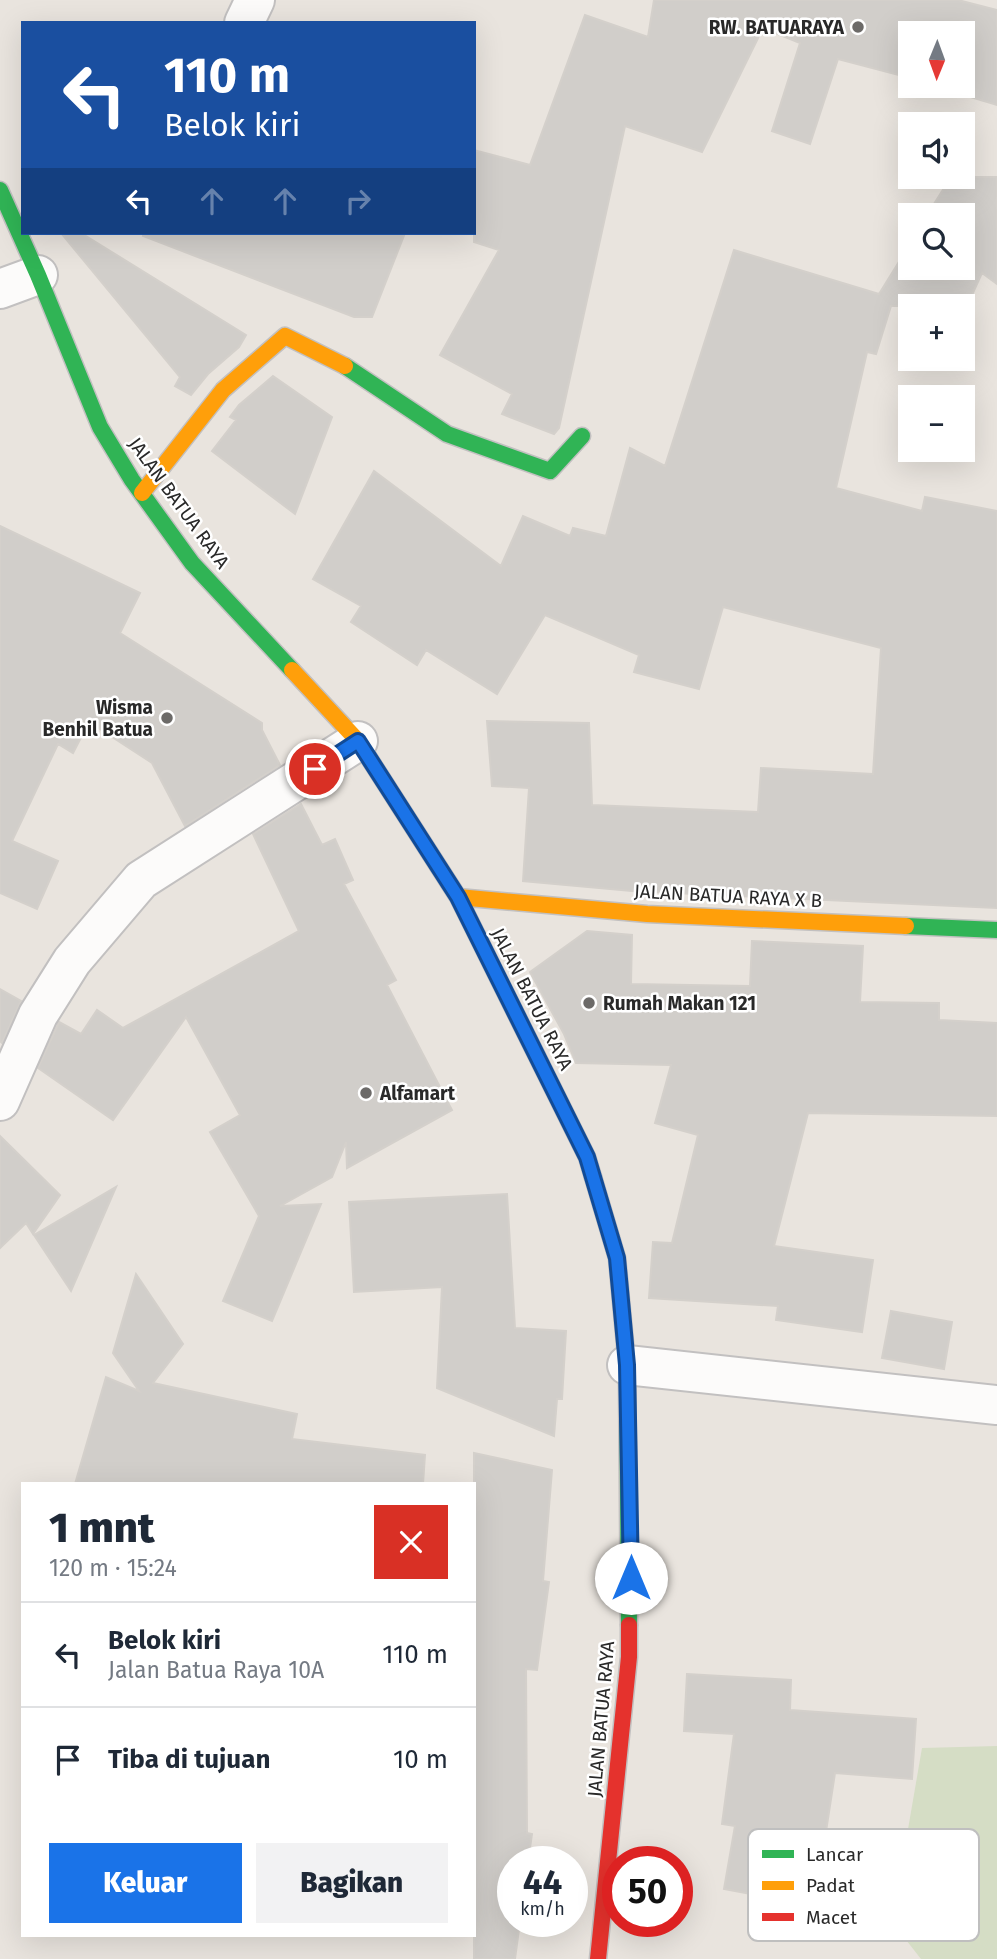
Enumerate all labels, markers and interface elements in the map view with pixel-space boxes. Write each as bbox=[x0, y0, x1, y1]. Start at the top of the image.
place label: RW. BATUARAYA bbox=[709, 16, 845, 39]
marker: RW. BATUARAYA bbox=[850, 19, 866, 35]
north arrow bbox=[898, 21, 975, 98]
map controls bbox=[898, 21, 975, 462]
text: 110 m bbox=[164, 46, 290, 105]
icon: left bbox=[49, 49, 140, 140]
text: Belok kiri bbox=[164, 106, 300, 144]
button: sound bbox=[898, 112, 975, 189]
icon: left bbox=[120, 182, 158, 220]
icon: ahead bbox=[193, 182, 231, 220]
icon: ahead bbox=[266, 182, 304, 220]
icon: right bbox=[339, 182, 377, 220]
button: search bbox=[898, 203, 975, 280]
button: + bbox=[898, 294, 975, 371]
button: − bbox=[898, 385, 975, 462]
street label: JALAN BATUA RAYA bbox=[124, 433, 234, 573]
place label: Wisma Benhil Batua bbox=[43, 696, 153, 741]
marker: Wisma Benhil Batua bbox=[159, 710, 175, 726]
pin bbox=[285, 739, 345, 799]
icon: arrive bbox=[296, 750, 334, 788]
street label: JALAN BATUA RAYA X B bbox=[633, 880, 823, 912]
street label: JALAN BATUA RAYA bbox=[486, 924, 578, 1074]
place label: Rumah Makan 121 bbox=[603, 992, 756, 1015]
marker: Rumah Makan 121 bbox=[581, 995, 597, 1011]
place label: Alfamart bbox=[379, 1082, 456, 1105]
marker: Alfamart bbox=[358, 1085, 374, 1101]
text: 1 mnt bbox=[49, 1503, 154, 1553]
button: close bbox=[374, 1505, 448, 1579]
position arrow bbox=[594, 1541, 668, 1615]
text: 120 m · 15:24 bbox=[49, 1554, 177, 1582]
text: Belok kiri bbox=[108, 1625, 221, 1656]
icon: left bbox=[49, 1636, 87, 1674]
text: 110 m bbox=[382, 1639, 448, 1670]
street label: JALAN BATUA RAYA bbox=[583, 1640, 619, 1798]
text: Jalan Batua Raya 10A bbox=[108, 1656, 324, 1684]
icon: arrive bbox=[49, 1741, 87, 1779]
text: Tiba di tujuan bbox=[108, 1744, 270, 1775]
text: 10 m bbox=[393, 1744, 448, 1775]
legend bbox=[748, 1829, 979, 1941]
button: Keluar bbox=[49, 1843, 242, 1923]
button: Bagikan bbox=[256, 1843, 448, 1923]
text: Lancar bbox=[806, 1843, 864, 1866]
speed limit sign: 50 bbox=[602, 1846, 693, 1937]
text: 44 bbox=[523, 1861, 562, 1903]
text: Padat bbox=[806, 1874, 855, 1897]
text: km/h bbox=[520, 1898, 565, 1920]
text: Macet bbox=[806, 1906, 857, 1929]

